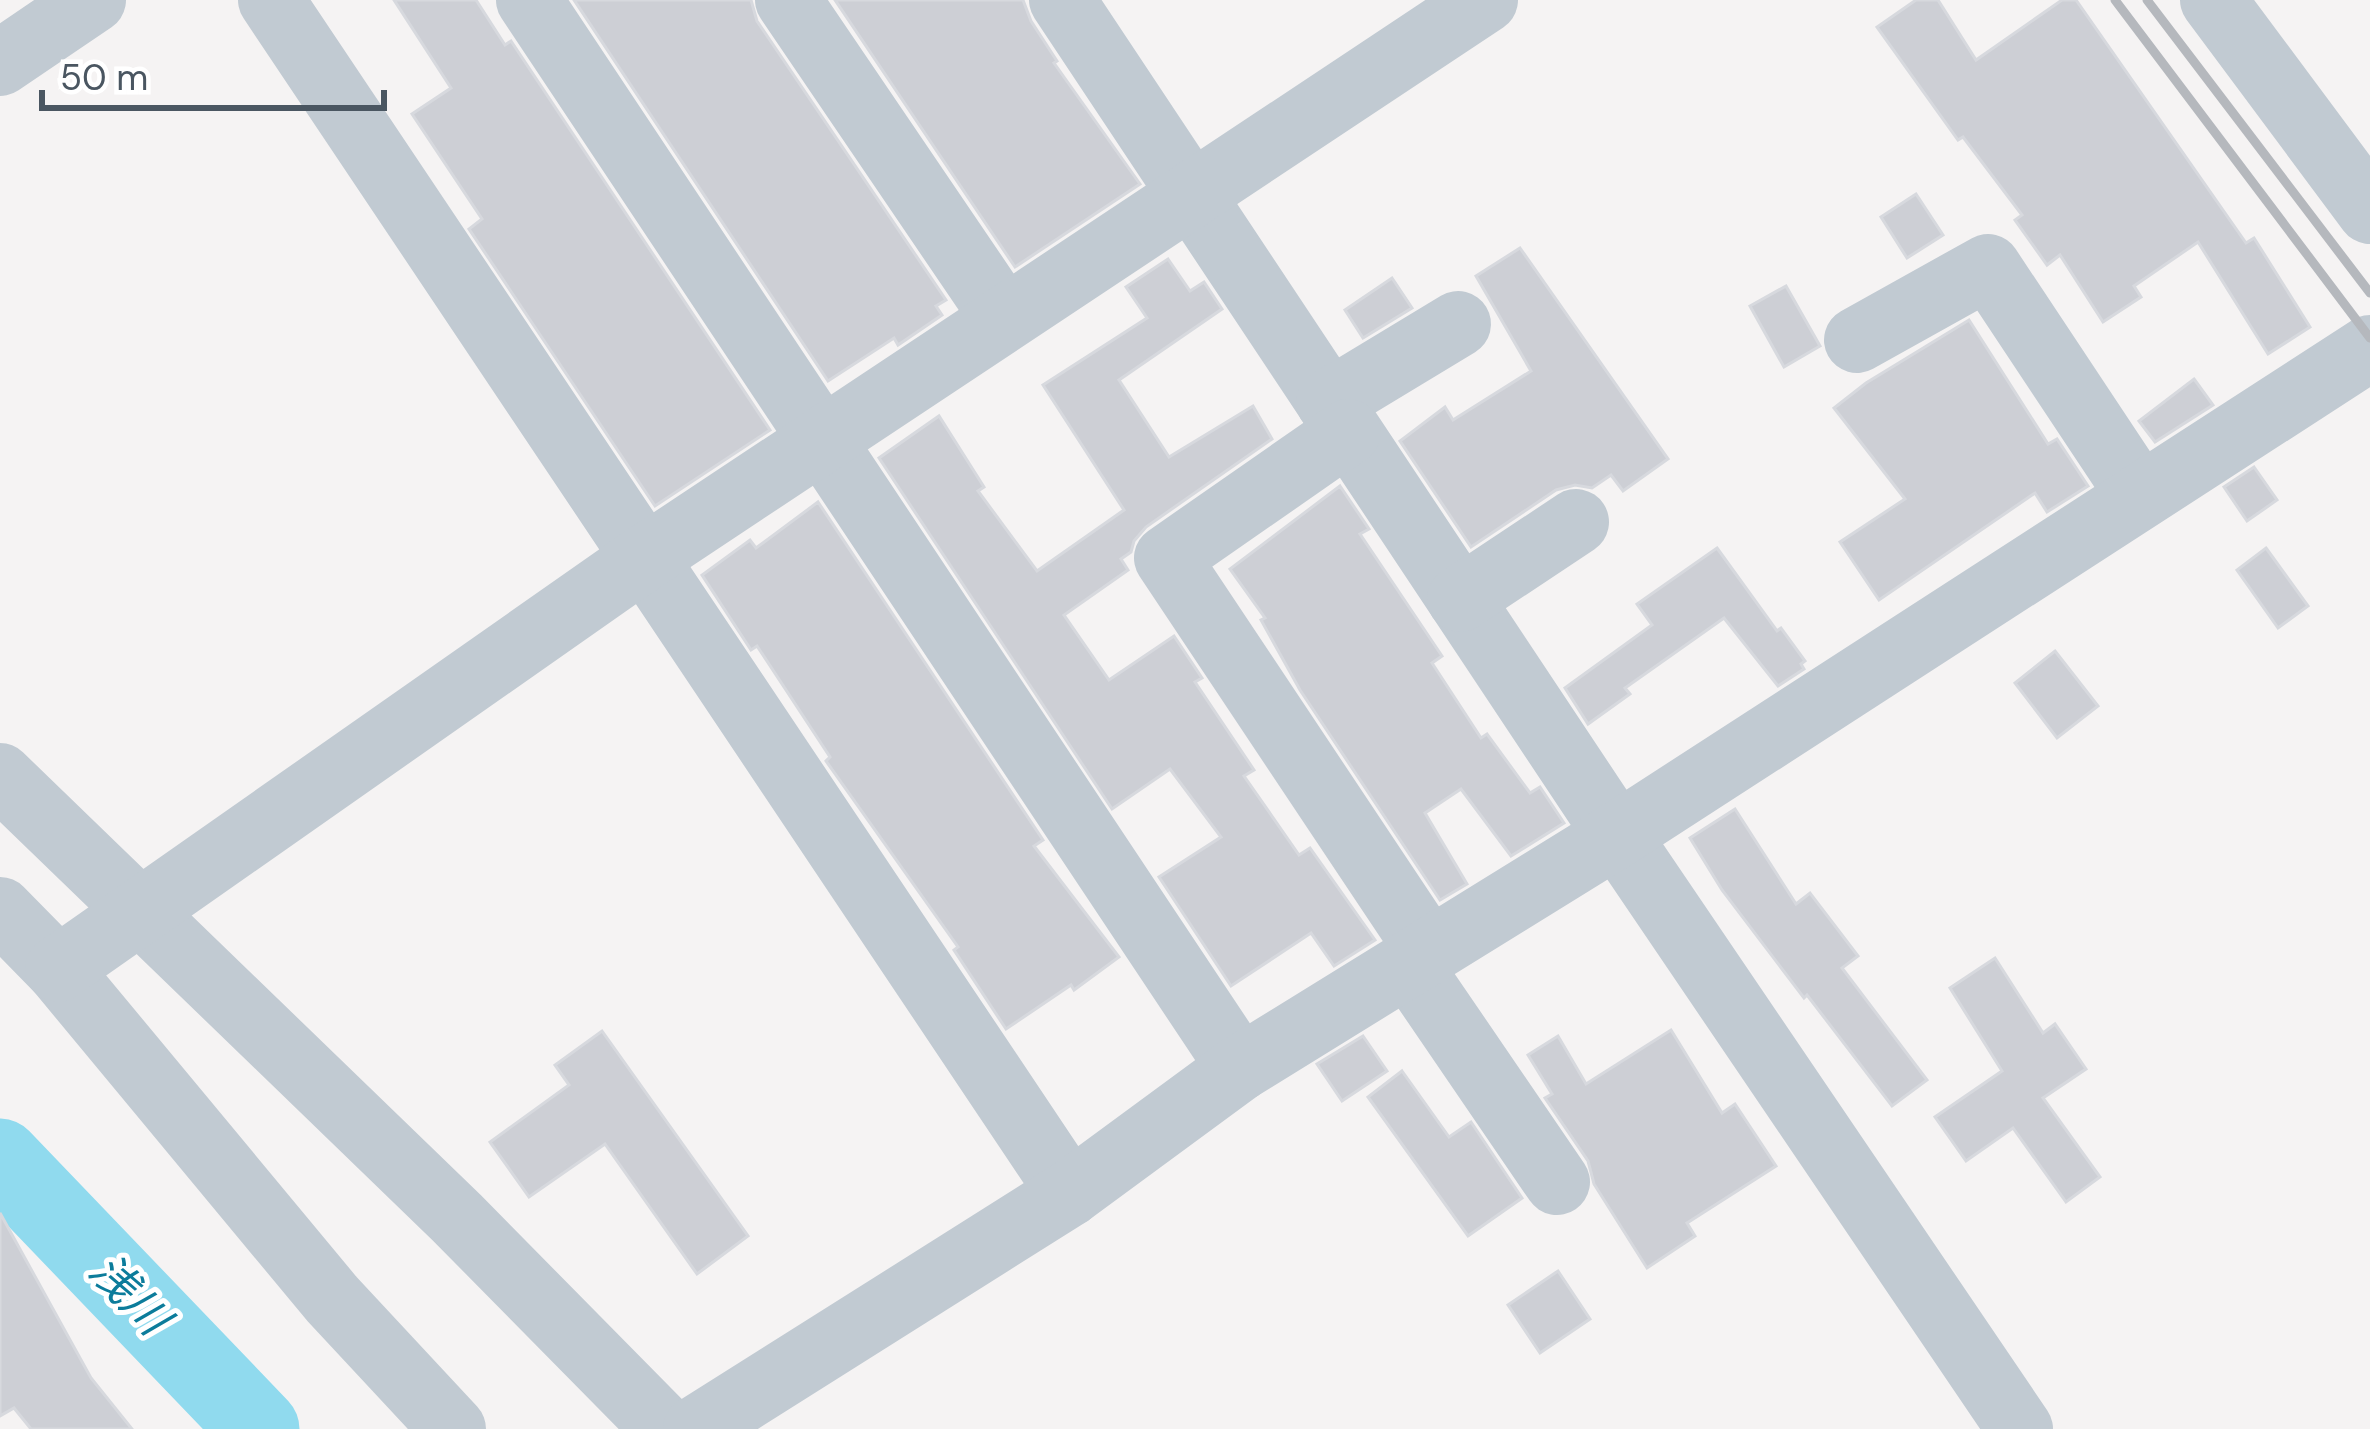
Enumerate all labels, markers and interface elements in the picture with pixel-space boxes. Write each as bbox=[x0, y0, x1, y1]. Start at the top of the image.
scale bar bbox=[42, 36, 384, 110]
text: 50 m bbox=[60, 54, 148, 101]
water label: 浅川 bbox=[77, 1241, 185, 1350]

